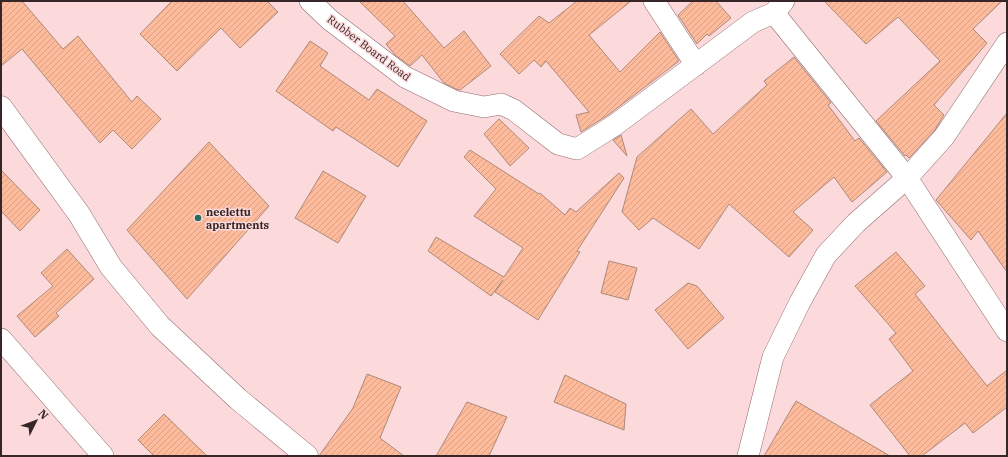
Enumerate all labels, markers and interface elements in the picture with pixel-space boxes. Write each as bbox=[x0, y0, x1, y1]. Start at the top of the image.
street label: Rubber Board Road bbox=[325, 12, 414, 84]
place label: neelettu apartments bbox=[206, 205, 270, 232]
marker: neelettu apartments bbox=[193, 213, 203, 223]
north arrow bbox=[16, 401, 56, 441]
text: N bbox=[35, 406, 52, 422]

